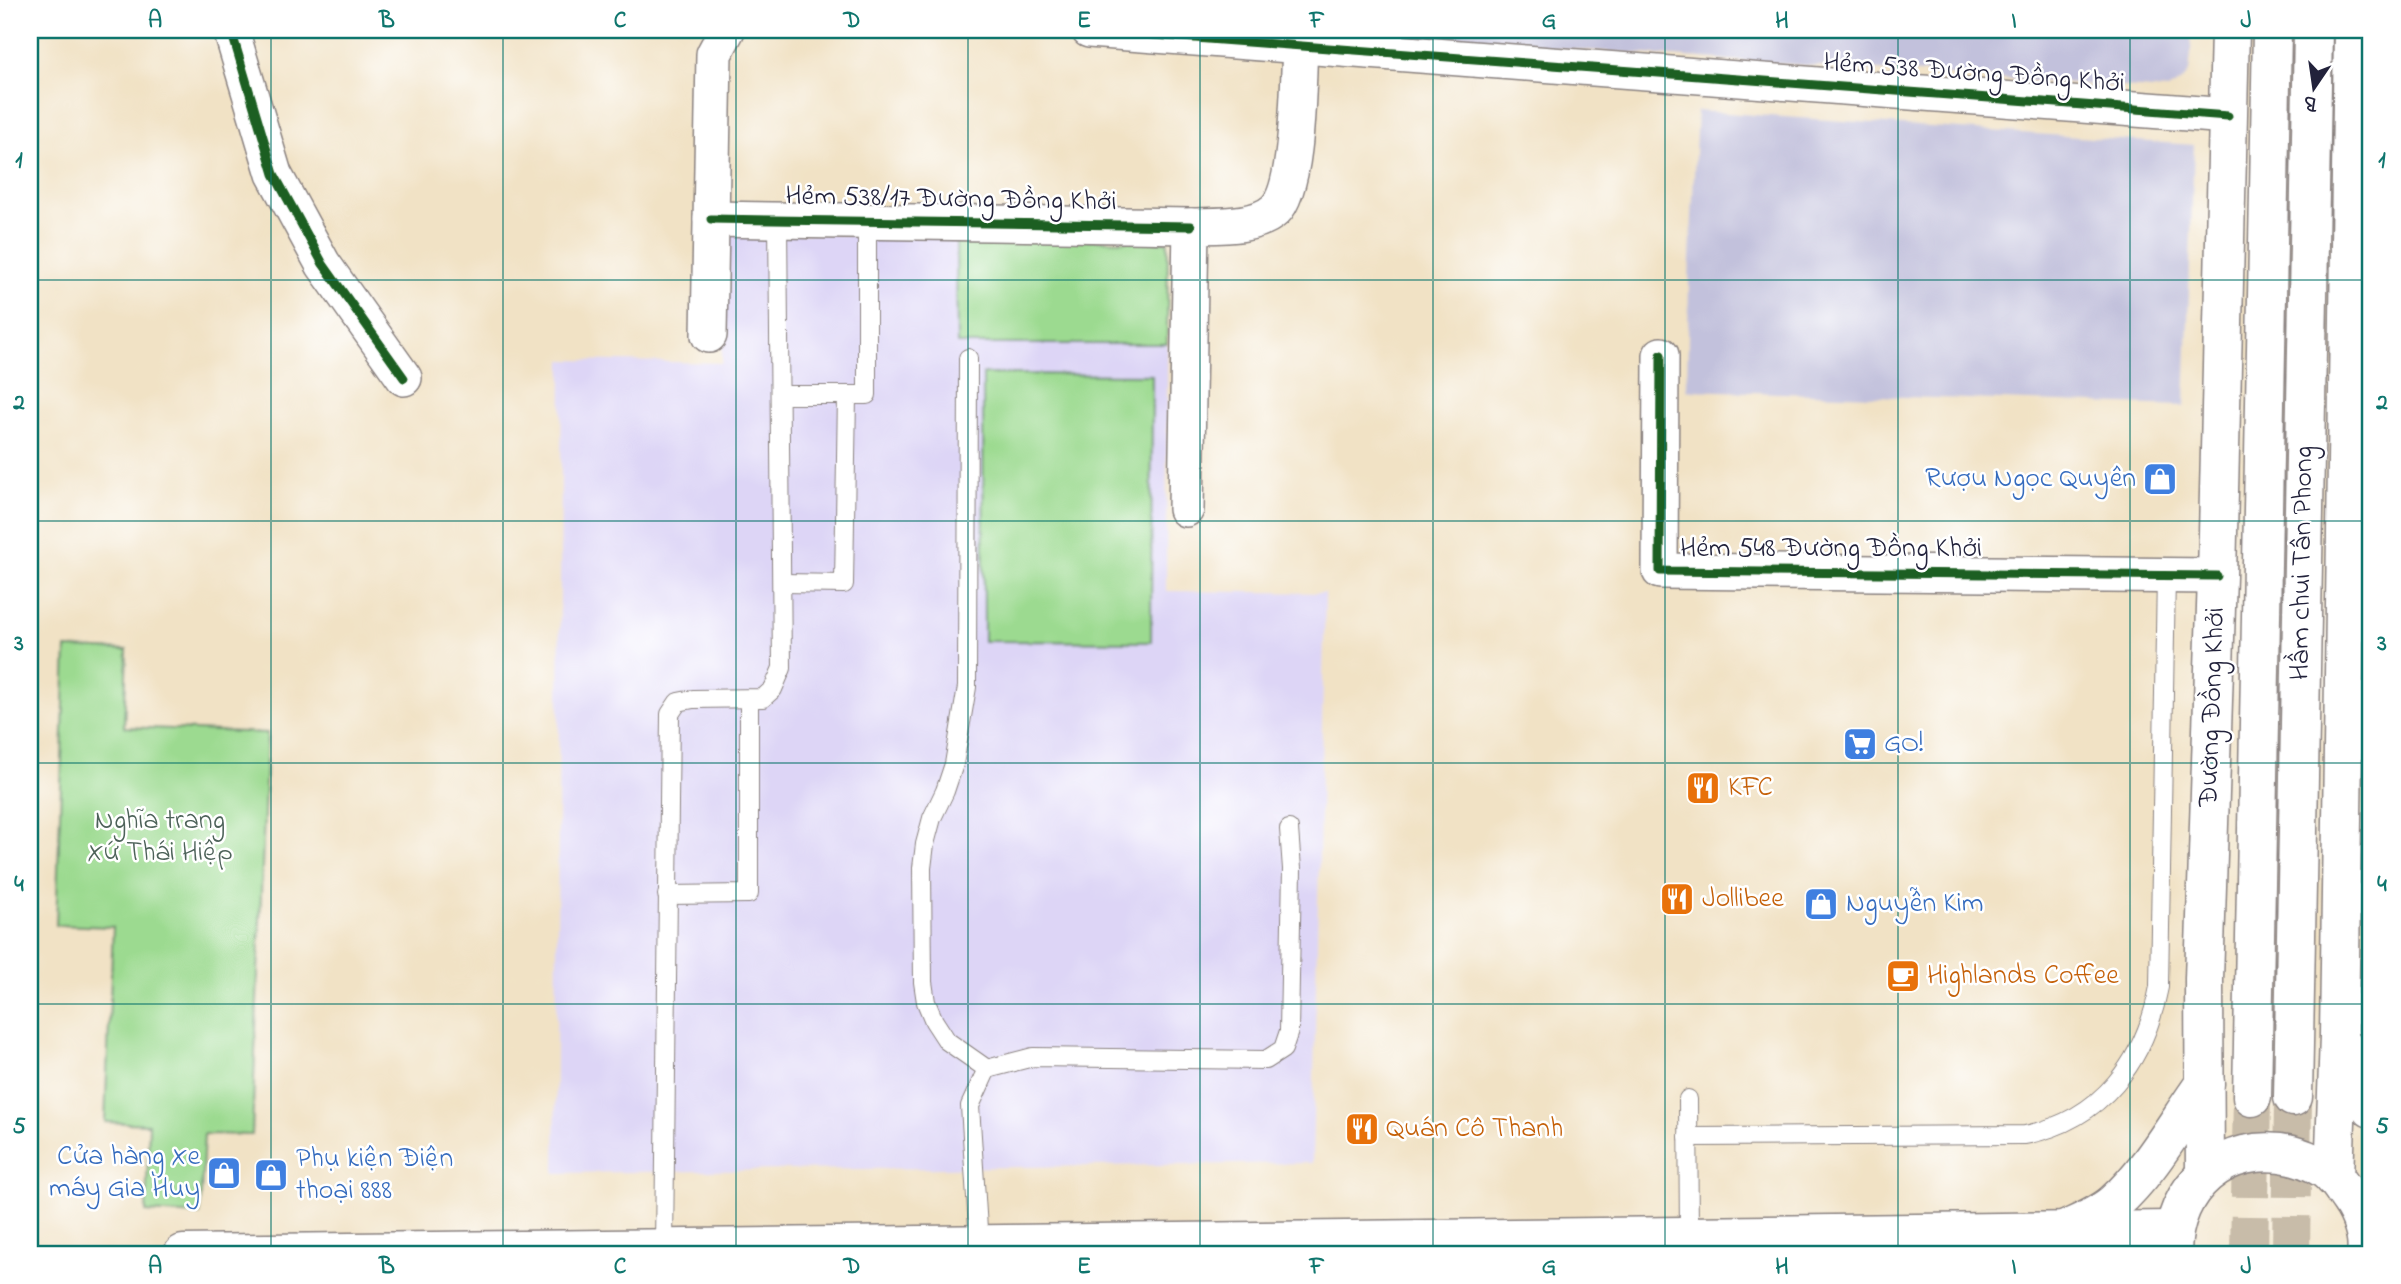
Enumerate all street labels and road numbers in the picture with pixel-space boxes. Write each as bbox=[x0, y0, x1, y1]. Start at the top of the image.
street label: Hẻm 538 Đường Đồng Khởi bbox=[1822, 43, 2126, 105]
street label: Hẻm 538/17 Đường Đồng Khởi bbox=[785, 177, 1117, 223]
street label: Hầm chui Tân Phong bbox=[2280, 445, 2326, 681]
street label: Hẻm 548 Đường Đồng Khởi bbox=[1680, 529, 1982, 570]
street label: Đường Đồng Khởi bbox=[2189, 607, 2237, 808]

